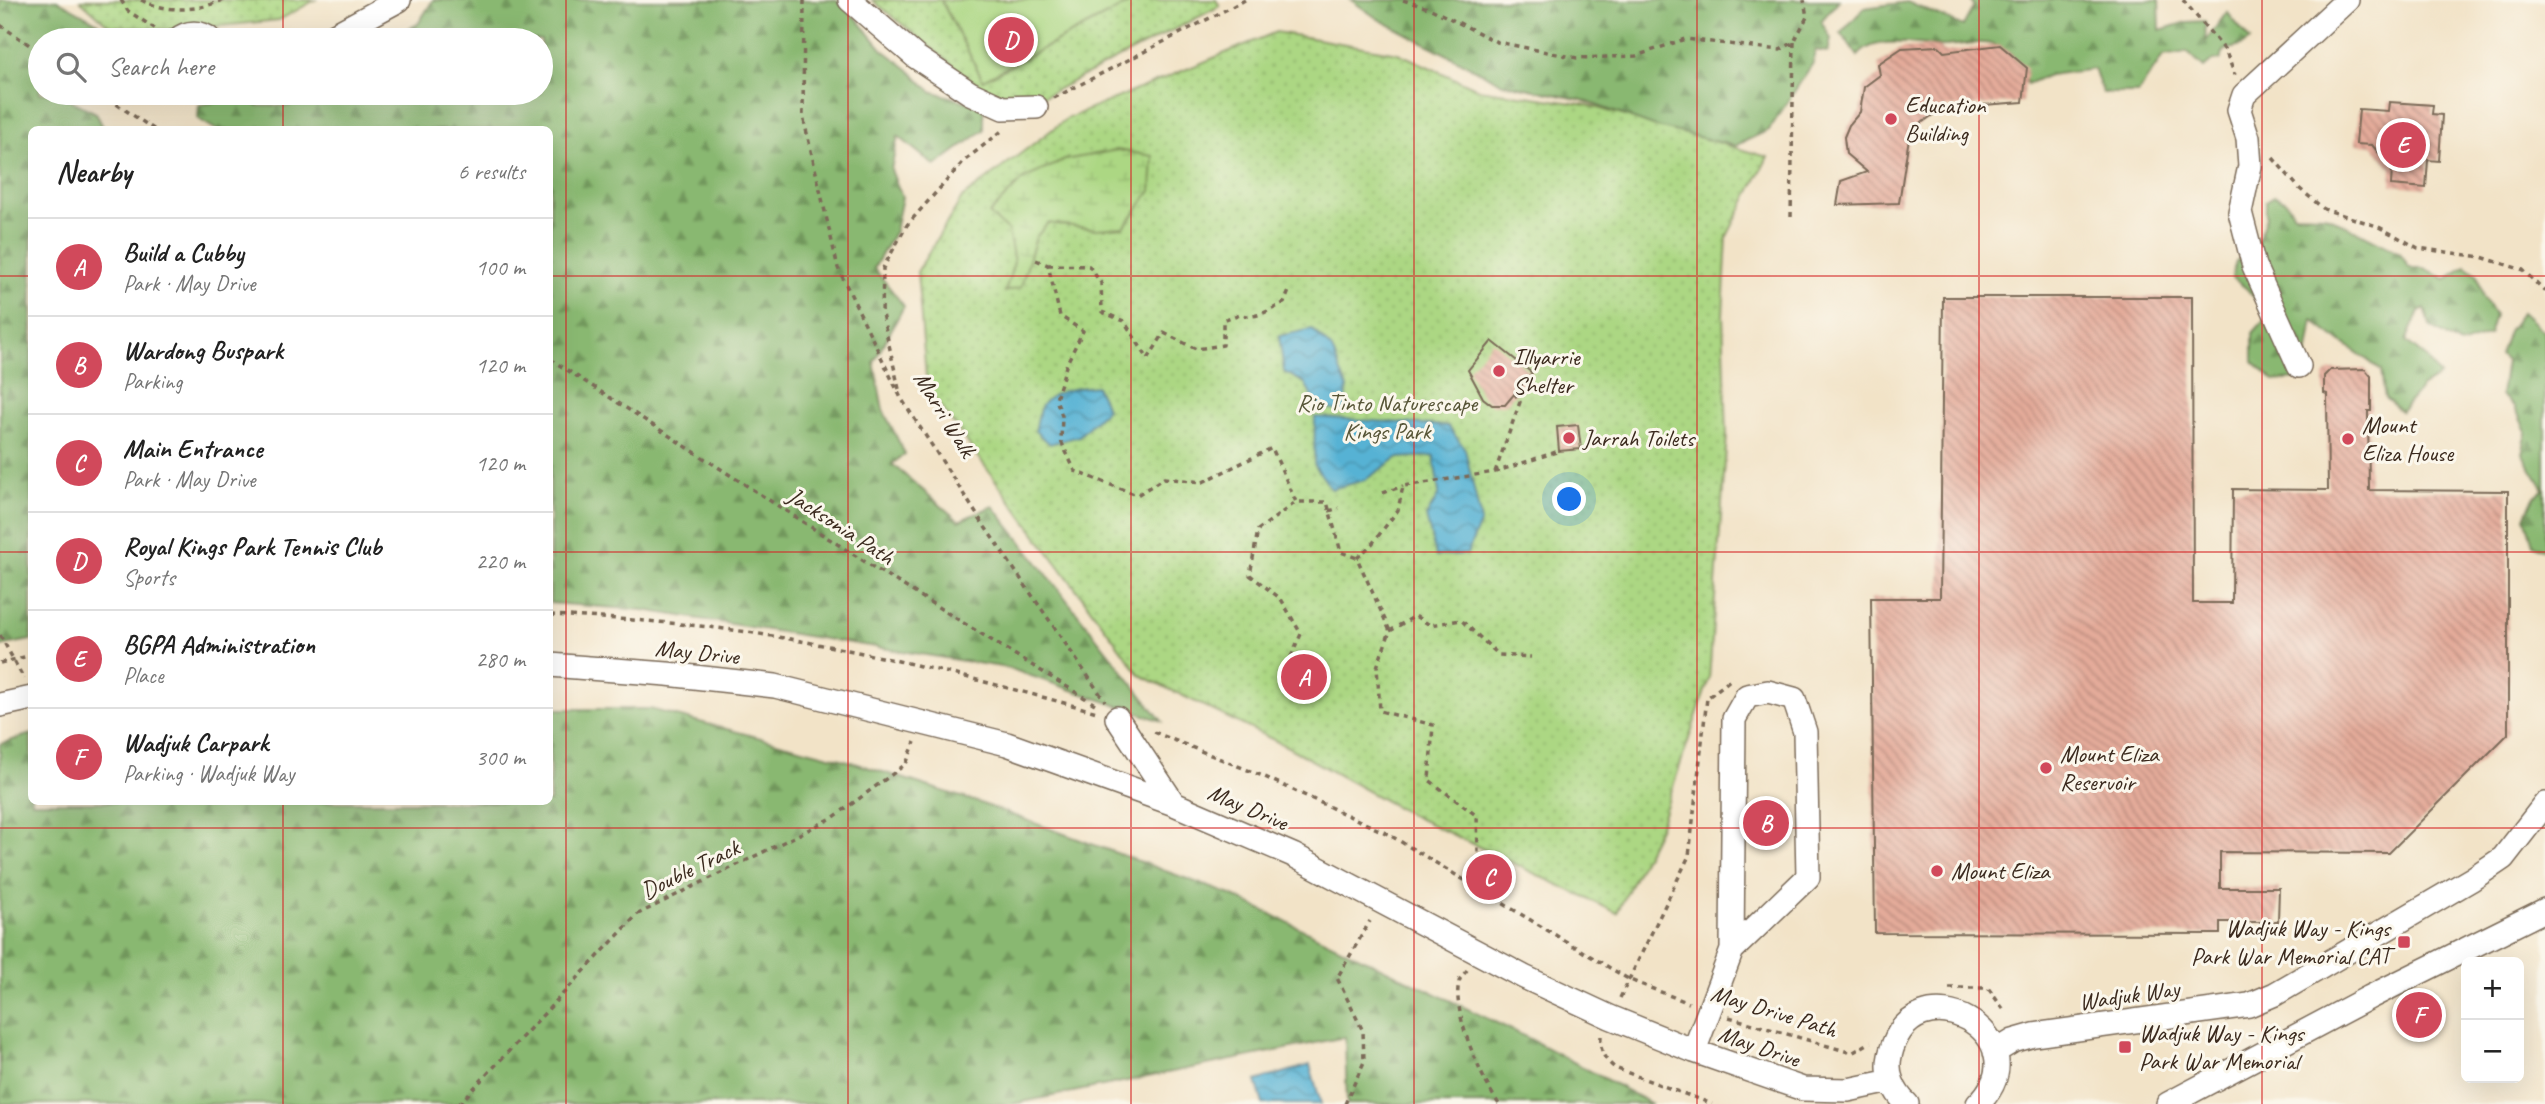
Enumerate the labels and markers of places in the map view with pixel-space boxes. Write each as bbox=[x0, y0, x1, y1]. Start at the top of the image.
pin: D bbox=[988, 14, 1034, 66]
place label: Education Building bbox=[1905, 90, 1987, 148]
marker: Education Building bbox=[1883, 111, 1899, 127]
pin: E bbox=[2380, 119, 2426, 171]
place label: Illyarrie Shelter bbox=[1513, 342, 1582, 400]
marker: Illyarrie Shelter bbox=[1491, 363, 1507, 379]
place label: Mount Eliza House bbox=[2362, 410, 2455, 468]
place label: Jarrah Toilets bbox=[1582, 423, 1696, 453]
marker: Jarrah Toilets bbox=[1561, 430, 1577, 446]
marker: Mount Eliza House bbox=[2340, 431, 2356, 447]
pin: A bbox=[1281, 651, 1327, 703]
place label: Mount Eliza Reservoir bbox=[2060, 739, 2160, 797]
marker: Mount Eliza Reservoir bbox=[2038, 760, 2054, 776]
pin: B bbox=[1743, 797, 1789, 849]
pin: C bbox=[1466, 851, 1512, 903]
place label: Mount Eliza bbox=[1951, 856, 2051, 886]
marker: Mount Eliza bbox=[1929, 863, 1945, 879]
place label: Wadjuk Way - Kings Park War Memorial CAT bbox=[2191, 913, 2396, 971]
marker: Wadjuk Way - Kings Park War Memorial CAT bbox=[2396, 934, 2412, 950]
pin: F bbox=[2396, 989, 2442, 1041]
place label: Wadjuk Way - Kings Park War Memorial bbox=[2139, 1018, 2305, 1076]
marker: Wadjuk Way - Kings Park War Memorial bbox=[2117, 1039, 2133, 1055]

